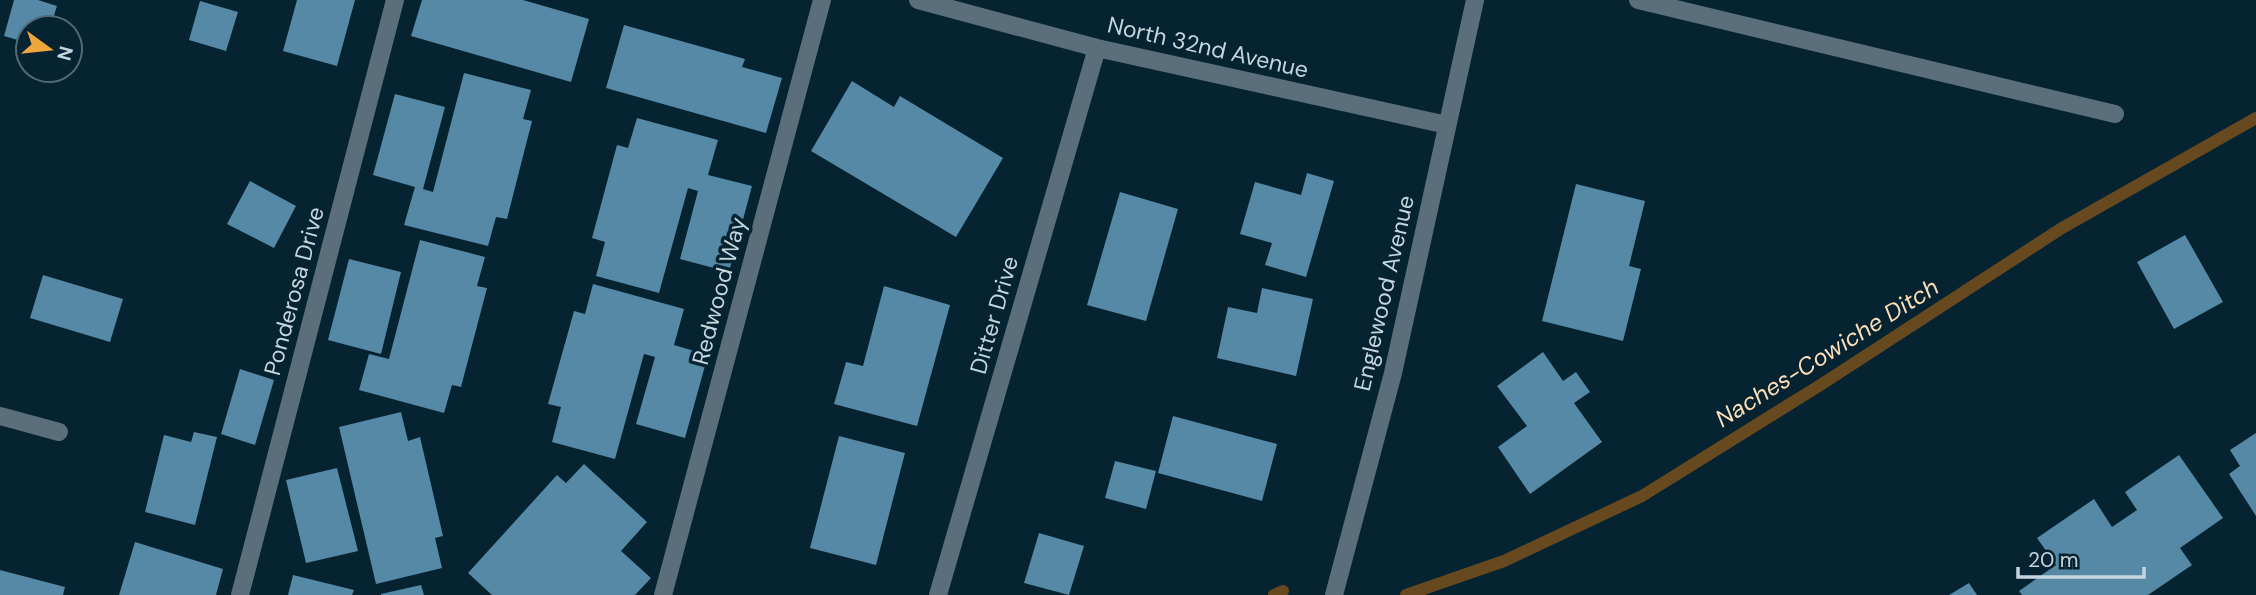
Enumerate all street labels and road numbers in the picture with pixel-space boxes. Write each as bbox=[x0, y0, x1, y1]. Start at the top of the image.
street label: North 32nd Avenue bbox=[1105, 9, 1311, 85]
street label: Englewood Avenue bbox=[1347, 192, 1421, 394]
street label: Ponderosa Drive bbox=[257, 203, 331, 379]
street label: Redwood Way bbox=[685, 214, 753, 368]
street label: Ditter Drive bbox=[963, 253, 1025, 377]

